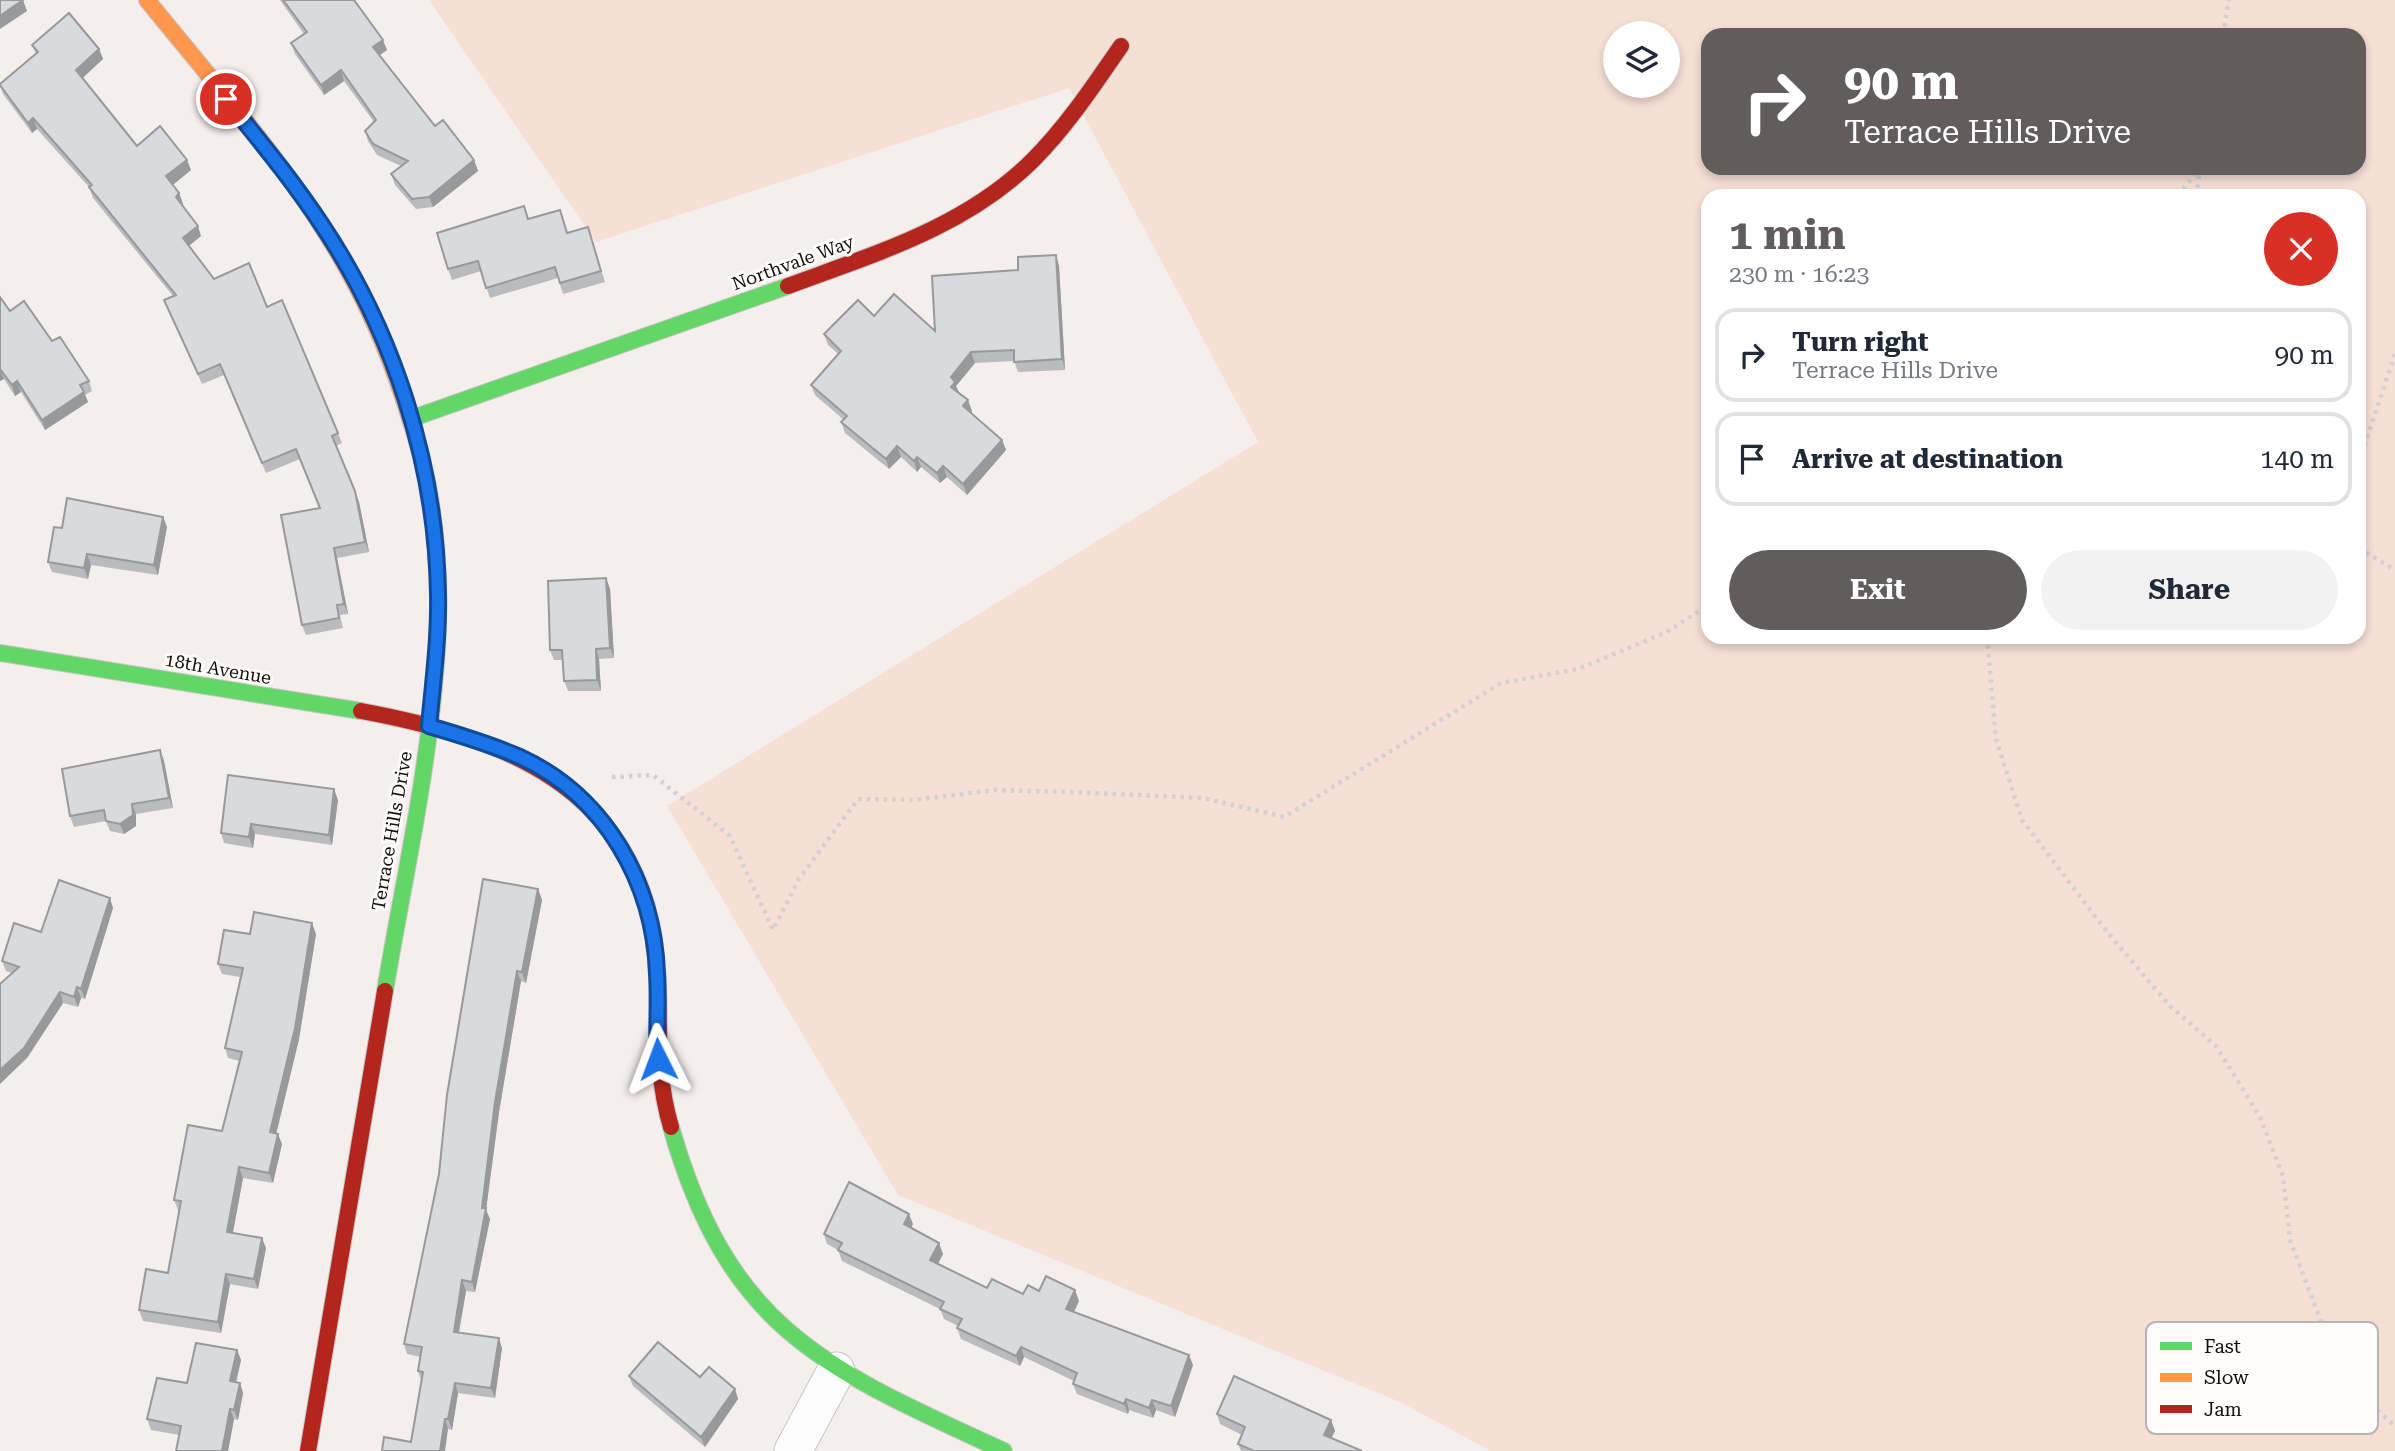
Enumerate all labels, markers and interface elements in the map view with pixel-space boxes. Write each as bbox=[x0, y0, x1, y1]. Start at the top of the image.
map controls bbox=[1603, 21, 1680, 98]
button: layers bbox=[1603, 21, 1680, 98]
text: 90 m bbox=[1844, 54, 1959, 111]
icon: right bbox=[1729, 56, 1820, 147]
pin bbox=[196, 69, 256, 129]
icon: arrive bbox=[207, 80, 245, 118]
text: Terrace Hills Drive bbox=[1844, 113, 2131, 151]
text: 1 min bbox=[1729, 210, 1846, 259]
button: close bbox=[2264, 212, 2338, 286]
street label: Northvale Way bbox=[729, 231, 857, 294]
text: 230 m · 16:23 bbox=[1729, 261, 1869, 288]
text: Turn right bbox=[1792, 327, 1928, 357]
icon: right bbox=[1733, 336, 1771, 374]
text: 90 m bbox=[2275, 340, 2334, 370]
text: Terrace Hills Drive bbox=[1792, 357, 1998, 384]
icon: arrive bbox=[1733, 440, 1771, 478]
text: Arrive at destination bbox=[1792, 444, 2063, 474]
text: 140 m bbox=[2260, 444, 2334, 474]
button: Exit bbox=[1729, 550, 2027, 630]
button: Share bbox=[2041, 550, 2338, 630]
street label: 18th Avenue bbox=[163, 649, 273, 688]
street label: Terrace Hills Drive bbox=[367, 749, 416, 912]
position arrow bbox=[621, 1022, 695, 1096]
legend bbox=[2146, 1322, 2378, 1434]
text: Fast bbox=[2204, 1335, 2241, 1358]
text: Slow bbox=[2204, 1366, 2249, 1389]
text: Jam bbox=[2204, 1398, 2242, 1421]

